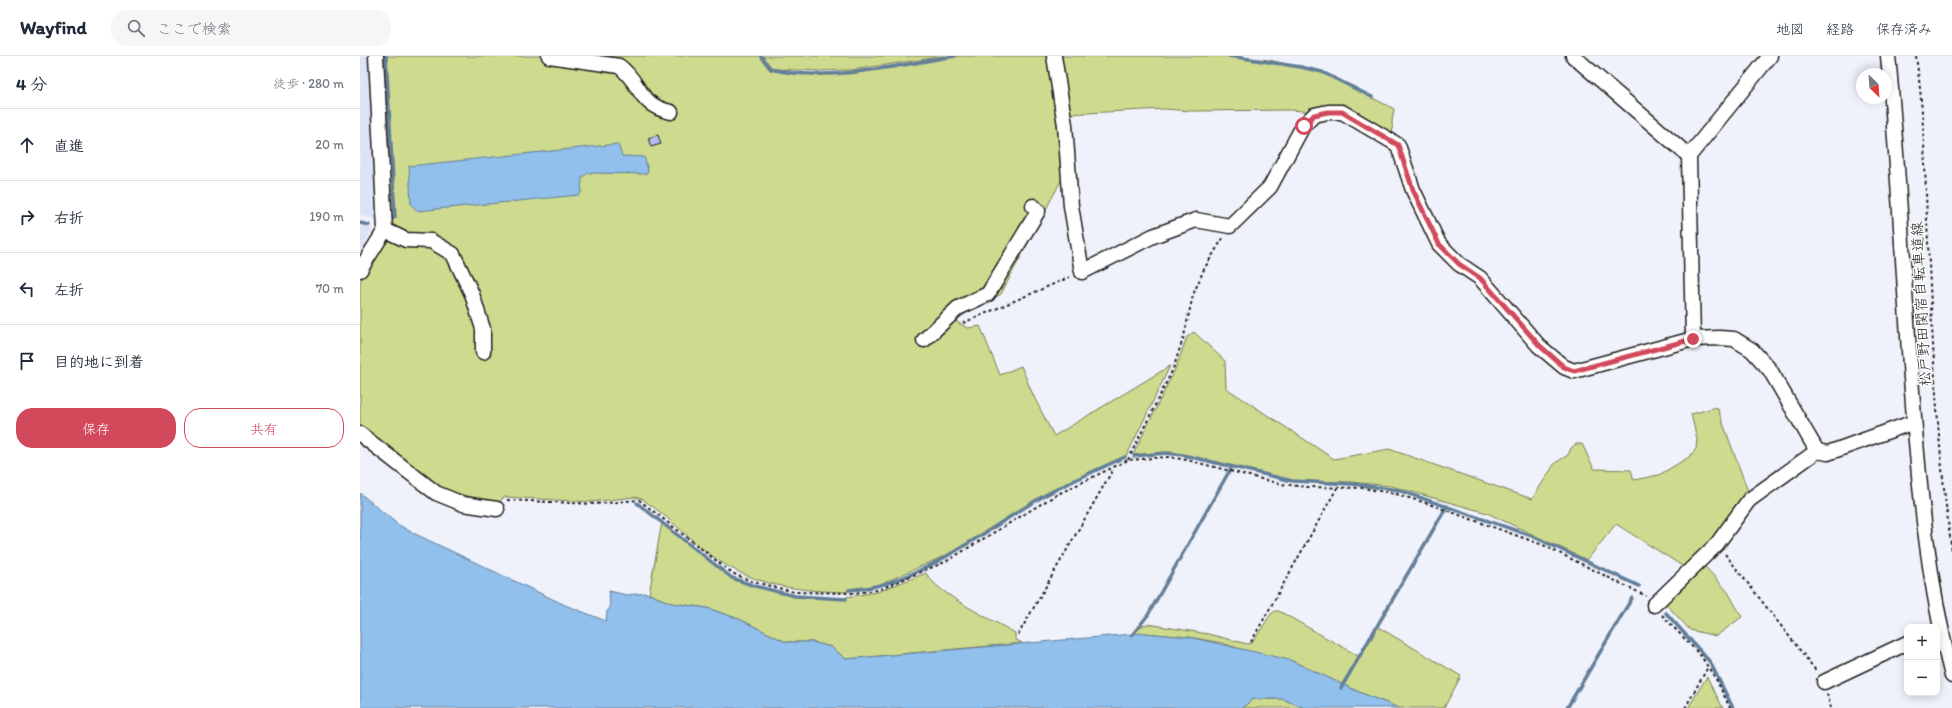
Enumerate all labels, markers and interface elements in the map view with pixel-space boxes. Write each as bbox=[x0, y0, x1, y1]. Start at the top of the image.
search box bbox=[111, 10, 391, 46]
text: Wayfind bbox=[20, 16, 87, 39]
icon: search bbox=[125, 17, 147, 39]
text: ここで検索 bbox=[157, 20, 232, 38]
text: 地図 bbox=[1776, 21, 1804, 38]
text: 経路 bbox=[1826, 21, 1854, 38]
text: 保存済み bbox=[1876, 21, 1932, 38]
north arrow bbox=[1856, 68, 1892, 104]
text: 4 分 bbox=[16, 74, 47, 94]
text: 徒歩 · 280 m bbox=[273, 76, 344, 91]
route start bbox=[1295, 117, 1313, 135]
icon: ahead bbox=[16, 134, 38, 156]
text: 直進 bbox=[54, 137, 84, 155]
text: 20 m bbox=[315, 137, 344, 152]
icon: right bbox=[16, 206, 38, 228]
text: 右折 bbox=[54, 209, 84, 227]
text: 190 m bbox=[309, 209, 344, 224]
street label: 松戸野田関宿自転車道線 bbox=[1908, 221, 1934, 387]
icon: left bbox=[16, 278, 38, 300]
text: 左折 bbox=[54, 281, 84, 299]
text: 70 m bbox=[316, 281, 344, 296]
route end bbox=[1684, 330, 1702, 348]
icon: arrive bbox=[16, 350, 38, 372]
text: 目的地に到着 bbox=[54, 353, 144, 371]
button: 保存 bbox=[16, 408, 176, 448]
button: 共有 bbox=[184, 408, 344, 448]
map controls bbox=[1904, 624, 1940, 696]
button: + bbox=[1904, 624, 1940, 660]
button: − bbox=[1904, 660, 1940, 696]

